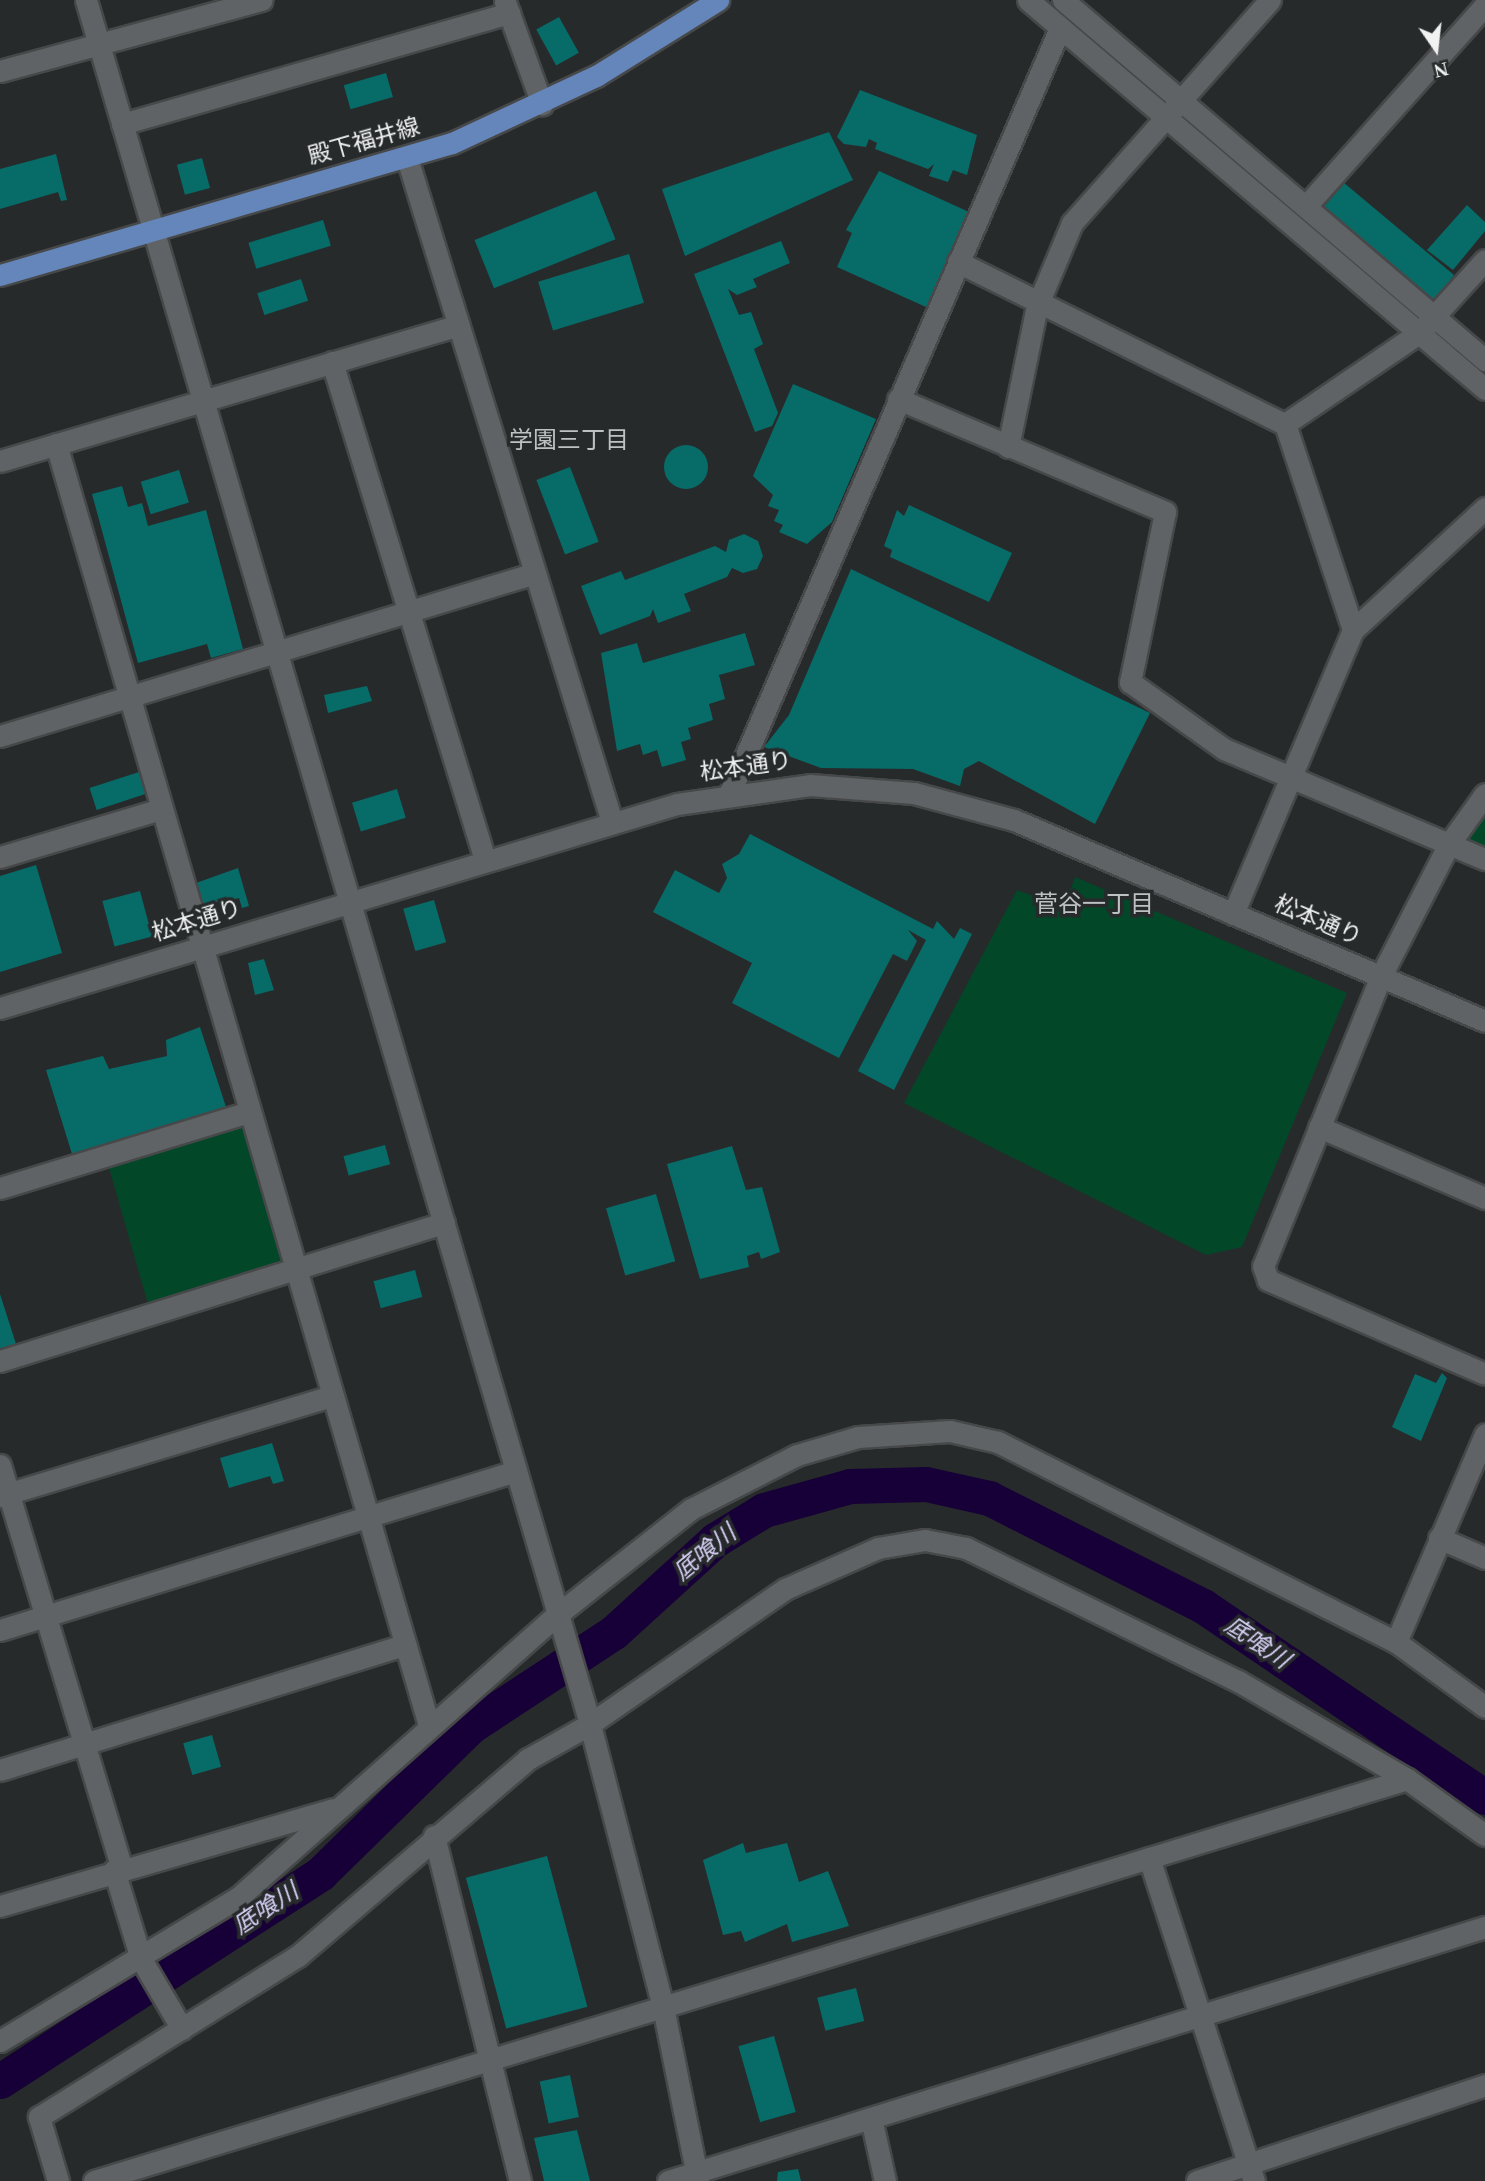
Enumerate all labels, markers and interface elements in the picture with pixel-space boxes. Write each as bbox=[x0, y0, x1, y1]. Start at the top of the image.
north arrow bbox=[1401, 14, 1471, 84]
text: N bbox=[1432, 58, 1450, 82]
street label: 殿下福井線 bbox=[305, 113, 423, 171]
district label: 学園三丁目 bbox=[509, 427, 629, 455]
street label: 松本通り bbox=[699, 747, 793, 787]
street label: 松本通り bbox=[1270, 890, 1366, 952]
district label: 菅谷一丁目 bbox=[1034, 891, 1154, 919]
street label: 松本通り bbox=[149, 894, 245, 948]
water label: 底喰川 bbox=[668, 1519, 742, 1587]
water label: 底喰川 bbox=[1219, 1611, 1295, 1675]
water label: 底喰川 bbox=[228, 1877, 304, 1941]

